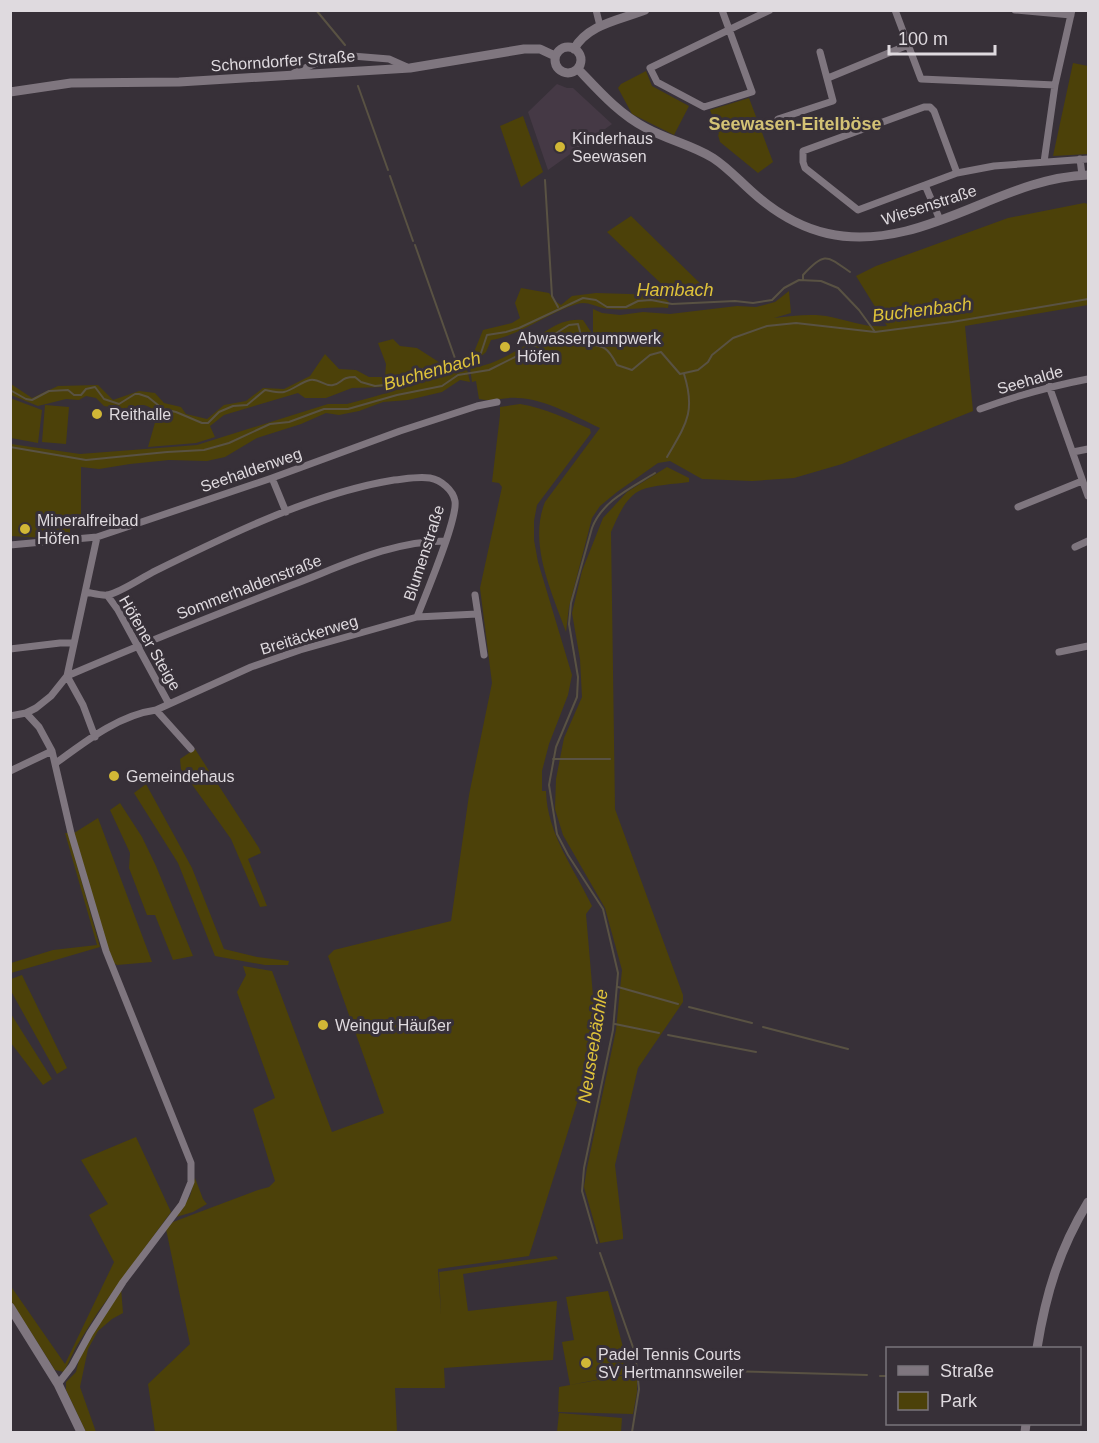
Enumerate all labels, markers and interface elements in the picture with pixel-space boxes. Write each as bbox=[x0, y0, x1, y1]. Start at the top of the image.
scale bar bbox=[889, 18, 996, 56]
text: 100 m bbox=[898, 29, 948, 49]
street label: Schorndorfer Straße bbox=[210, 47, 356, 75]
district label: Seewasen-Eitelböse bbox=[708, 114, 882, 134]
place label: Kinderhaus Seewasen bbox=[572, 130, 653, 165]
marker: Kinderhaus Seewasen bbox=[553, 140, 567, 154]
street label: Wiesenstraße bbox=[879, 182, 979, 228]
water label: Hambach bbox=[636, 280, 714, 300]
water label: Buchenbach bbox=[871, 294, 973, 326]
place label: Abwasserpumpwerk Höfen bbox=[517, 330, 662, 365]
marker: Abwasserpumpwerk Höfen bbox=[498, 340, 512, 354]
water label: Buchenbach bbox=[381, 348, 483, 394]
street label: Seehalde bbox=[995, 362, 1065, 397]
place label: Reithalle bbox=[109, 406, 171, 423]
marker: Reithalle bbox=[90, 407, 104, 421]
street label: Seehaldenweg bbox=[198, 445, 304, 495]
street label: Blumenstraße bbox=[401, 503, 448, 603]
place label: Mineralfreibad Höfen bbox=[37, 512, 138, 547]
marker: Mineralfreibad Höfen bbox=[18, 522, 32, 536]
street label: Sommerhaldenstraße bbox=[174, 551, 324, 623]
street label: Höfener Steige bbox=[116, 593, 184, 694]
street label: Breitäckerweg bbox=[258, 612, 360, 658]
place label: Gemeindehaus bbox=[126, 768, 235, 785]
marker: Gemeindehaus bbox=[107, 769, 121, 783]
water label: Neuseebächle bbox=[574, 988, 612, 1104]
place label: Weingut Häußer bbox=[335, 1017, 452, 1034]
marker: Weingut Häußer bbox=[316, 1018, 330, 1032]
place label: Padel Tennis Courts SV Hertmannsweiler bbox=[598, 1346, 745, 1381]
legend bbox=[886, 1347, 1081, 1425]
marker: Padel Tennis Courts SV Hertmannsweiler bbox=[579, 1356, 593, 1370]
text: Straße bbox=[940, 1361, 994, 1381]
text: Park bbox=[940, 1391, 978, 1411]

